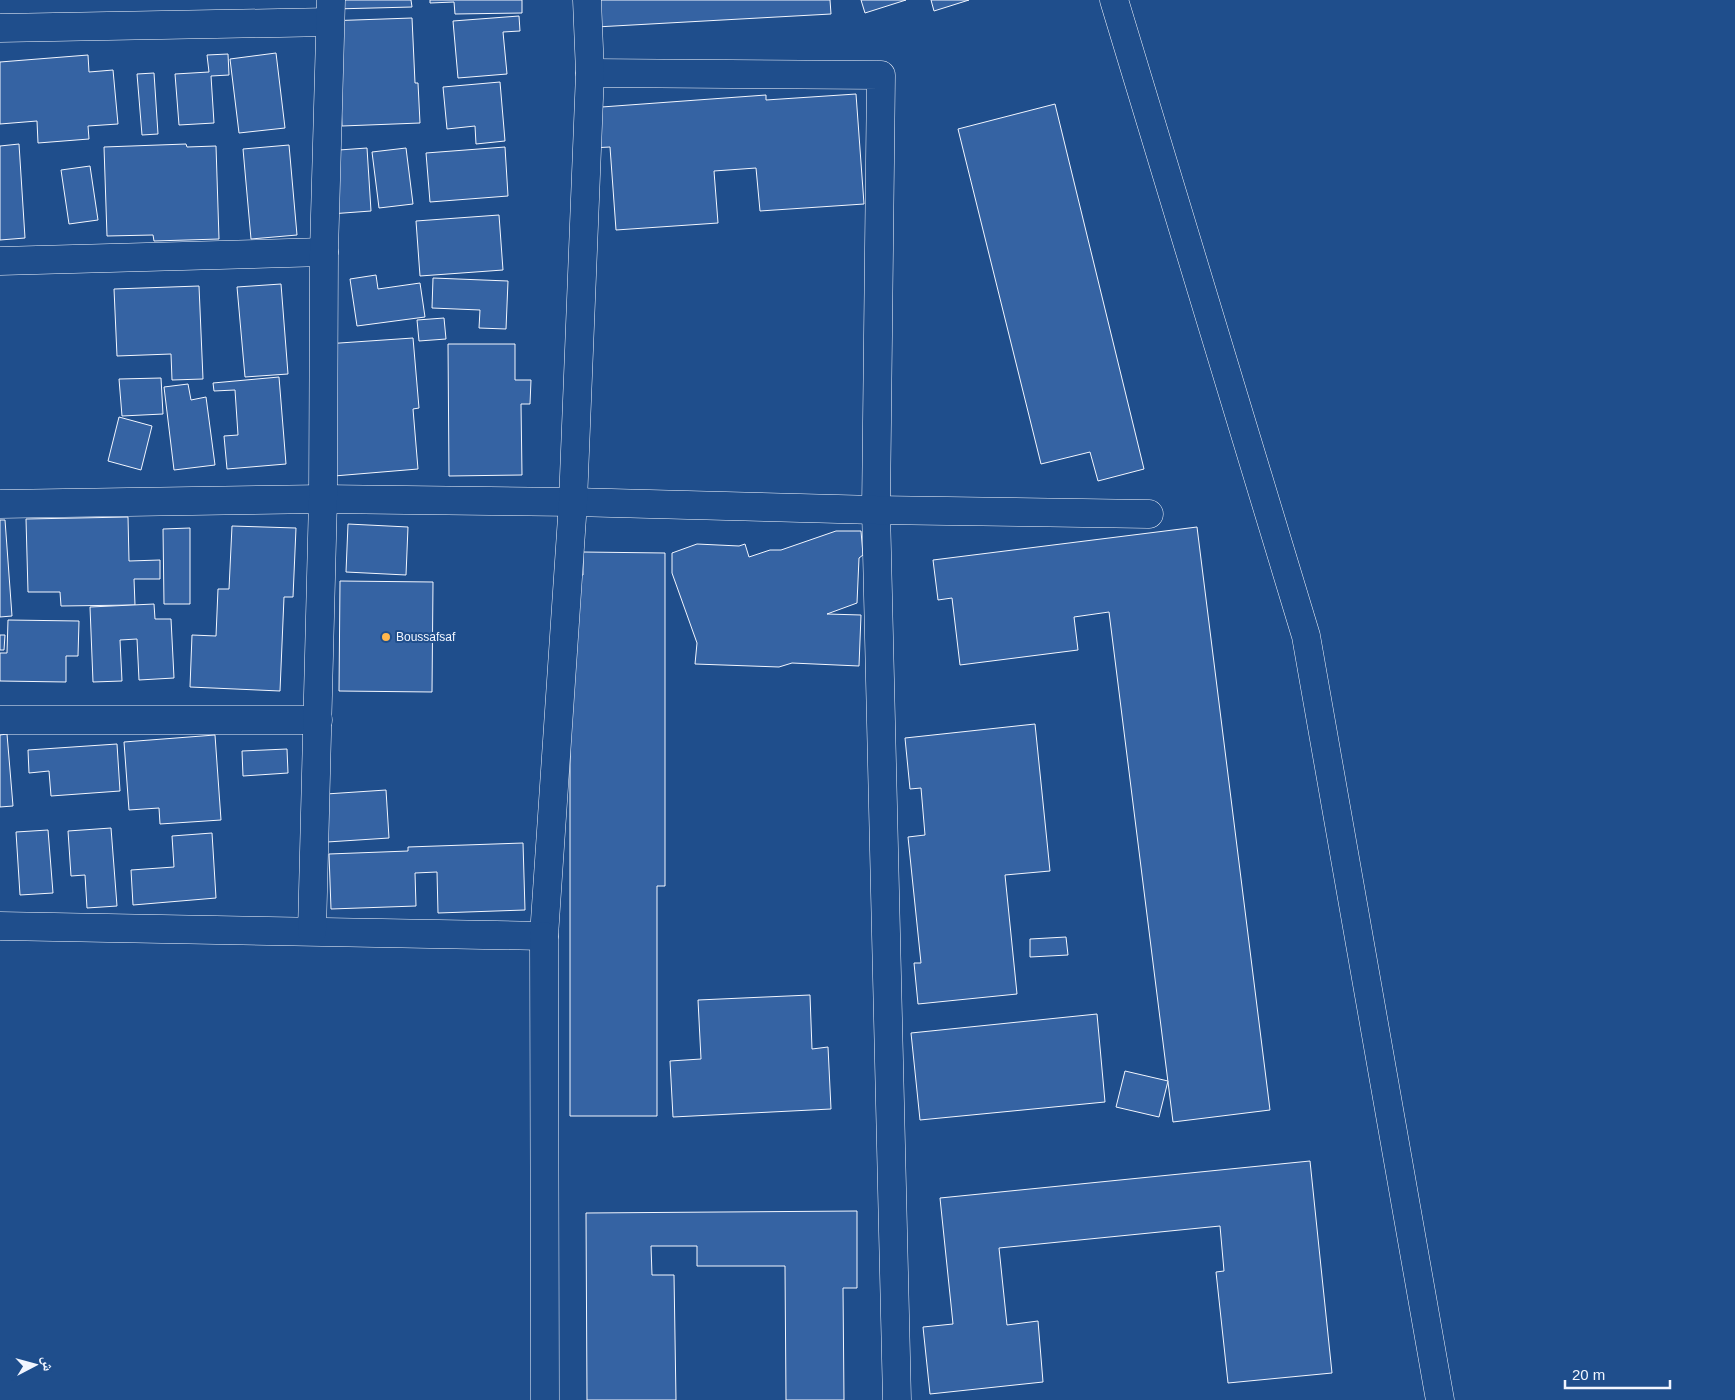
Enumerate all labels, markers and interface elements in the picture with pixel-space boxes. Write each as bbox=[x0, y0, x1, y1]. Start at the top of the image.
place label: Boussafsaf bbox=[396, 630, 456, 644]
marker: Boussafsaf bbox=[380, 631, 392, 643]
north arrow bbox=[10, 1340, 60, 1390]
text: ش bbox=[38, 1355, 57, 1372]
scale bar bbox=[1565, 1358, 1670, 1390]
text: 20 m bbox=[1572, 1366, 1605, 1383]

